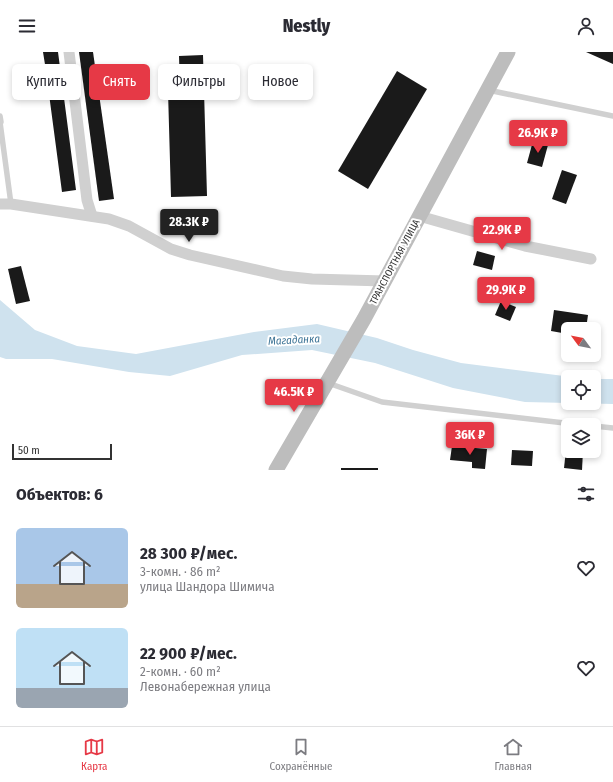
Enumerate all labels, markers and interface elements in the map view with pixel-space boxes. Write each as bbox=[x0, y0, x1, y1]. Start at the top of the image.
icon: menu bbox=[16, 15, 38, 37]
text: Nestly bbox=[283, 15, 330, 37]
icon: person bbox=[575, 15, 597, 37]
chip: Купить bbox=[12, 64, 81, 100]
chip: Снять bbox=[89, 64, 150, 100]
chip: Фильтры bbox=[158, 64, 240, 100]
chip: Новое bbox=[248, 64, 313, 100]
pin: 26.9K ₽ bbox=[501, 120, 575, 154]
text: 26.9K ₽ bbox=[518, 125, 558, 140]
pin: 28.3K ₽ bbox=[152, 209, 226, 243]
text: 28.3K ₽ bbox=[169, 214, 209, 229]
street label: ТРАНСПОРТНАЯ УЛИЦА bbox=[367, 217, 423, 307]
pin: 22.9K ₽ bbox=[465, 217, 539, 251]
text: 22.9K ₽ bbox=[483, 222, 521, 237]
pin: 29.9K ₽ bbox=[469, 277, 543, 311]
text: 29.9K ₽ bbox=[486, 282, 526, 297]
north arrow bbox=[561, 322, 601, 362]
map controls bbox=[561, 322, 601, 458]
water label: Магаданка bbox=[268, 332, 321, 348]
button: locate bbox=[561, 370, 601, 410]
pin: 46.5K ₽ bbox=[257, 379, 331, 413]
text: 46.5K ₽ bbox=[274, 384, 314, 399]
button: layers bbox=[561, 418, 601, 458]
pin: 36K ₽ bbox=[442, 422, 498, 456]
text: 36K ₽ bbox=[455, 427, 485, 442]
scale bar bbox=[12, 442, 112, 461]
text: 50 m bbox=[18, 444, 40, 457]
icon: filters bbox=[575, 483, 597, 505]
text: Объектов: 6 bbox=[16, 484, 103, 505]
text: 28 300 ₽/мес. bbox=[140, 543, 237, 564]
icon: home bbox=[48, 544, 96, 592]
icon: heart bbox=[575, 557, 597, 579]
text: 3-комн. · 86 m² bbox=[140, 564, 221, 579]
text: улица Шандора Шимича bbox=[140, 579, 275, 594]
text: 22 900 ₽/мес. bbox=[140, 643, 237, 664]
icon: home bbox=[48, 644, 96, 692]
icon: heart bbox=[575, 657, 597, 679]
text: 2-комн. · 60 m² bbox=[140, 664, 221, 679]
text: Левонабережная улица bbox=[140, 679, 271, 694]
tab: Карта bbox=[81, 736, 107, 773]
tab: Сохранённые bbox=[270, 736, 332, 773]
tab: Главная bbox=[495, 736, 532, 773]

